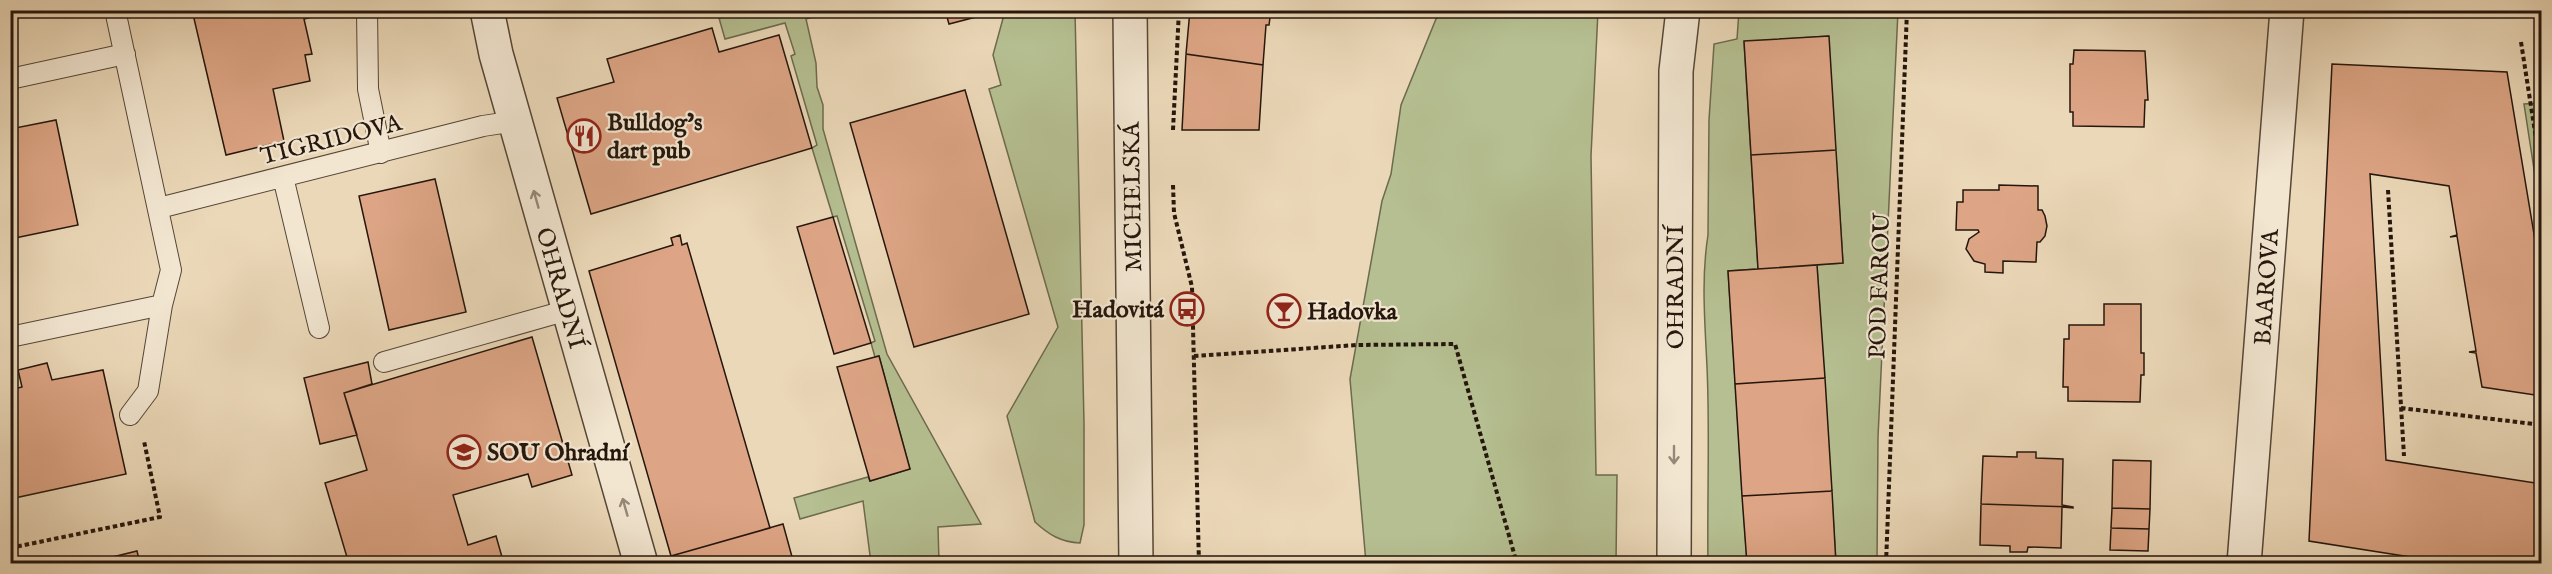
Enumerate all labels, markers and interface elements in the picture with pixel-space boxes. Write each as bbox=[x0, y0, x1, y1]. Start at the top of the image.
street label: TIGRIDOVA bbox=[257, 108, 406, 173]
place label: Bulldog’s dart pub bbox=[607, 108, 703, 167]
restaurant icon: Bulldog’s dart pub bbox=[566, 118, 602, 154]
street label: MICHELSKÁ bbox=[1117, 121, 1150, 272]
one-way arrow bbox=[530, 190, 542, 209]
street label: POD FAROU bbox=[1862, 212, 1899, 360]
street label: OHRADNÍ bbox=[527, 224, 592, 353]
street label: OHRADNÍ bbox=[1661, 224, 1692, 349]
street label: BAAROVA bbox=[2248, 227, 2287, 346]
bus stop icon: Hadovitá bbox=[1169, 291, 1205, 327]
bar icon: Hadovka bbox=[1266, 293, 1302, 329]
place label: Hadovitá bbox=[1072, 295, 1165, 326]
place label: Hadovka bbox=[1307, 297, 1398, 328]
school or university icon: SOU Ohradní bbox=[446, 434, 482, 470]
place label: SOU Ohradní bbox=[487, 438, 631, 469]
one-way arrow bbox=[1668, 445, 1680, 465]
one-way arrow bbox=[618, 498, 630, 517]

